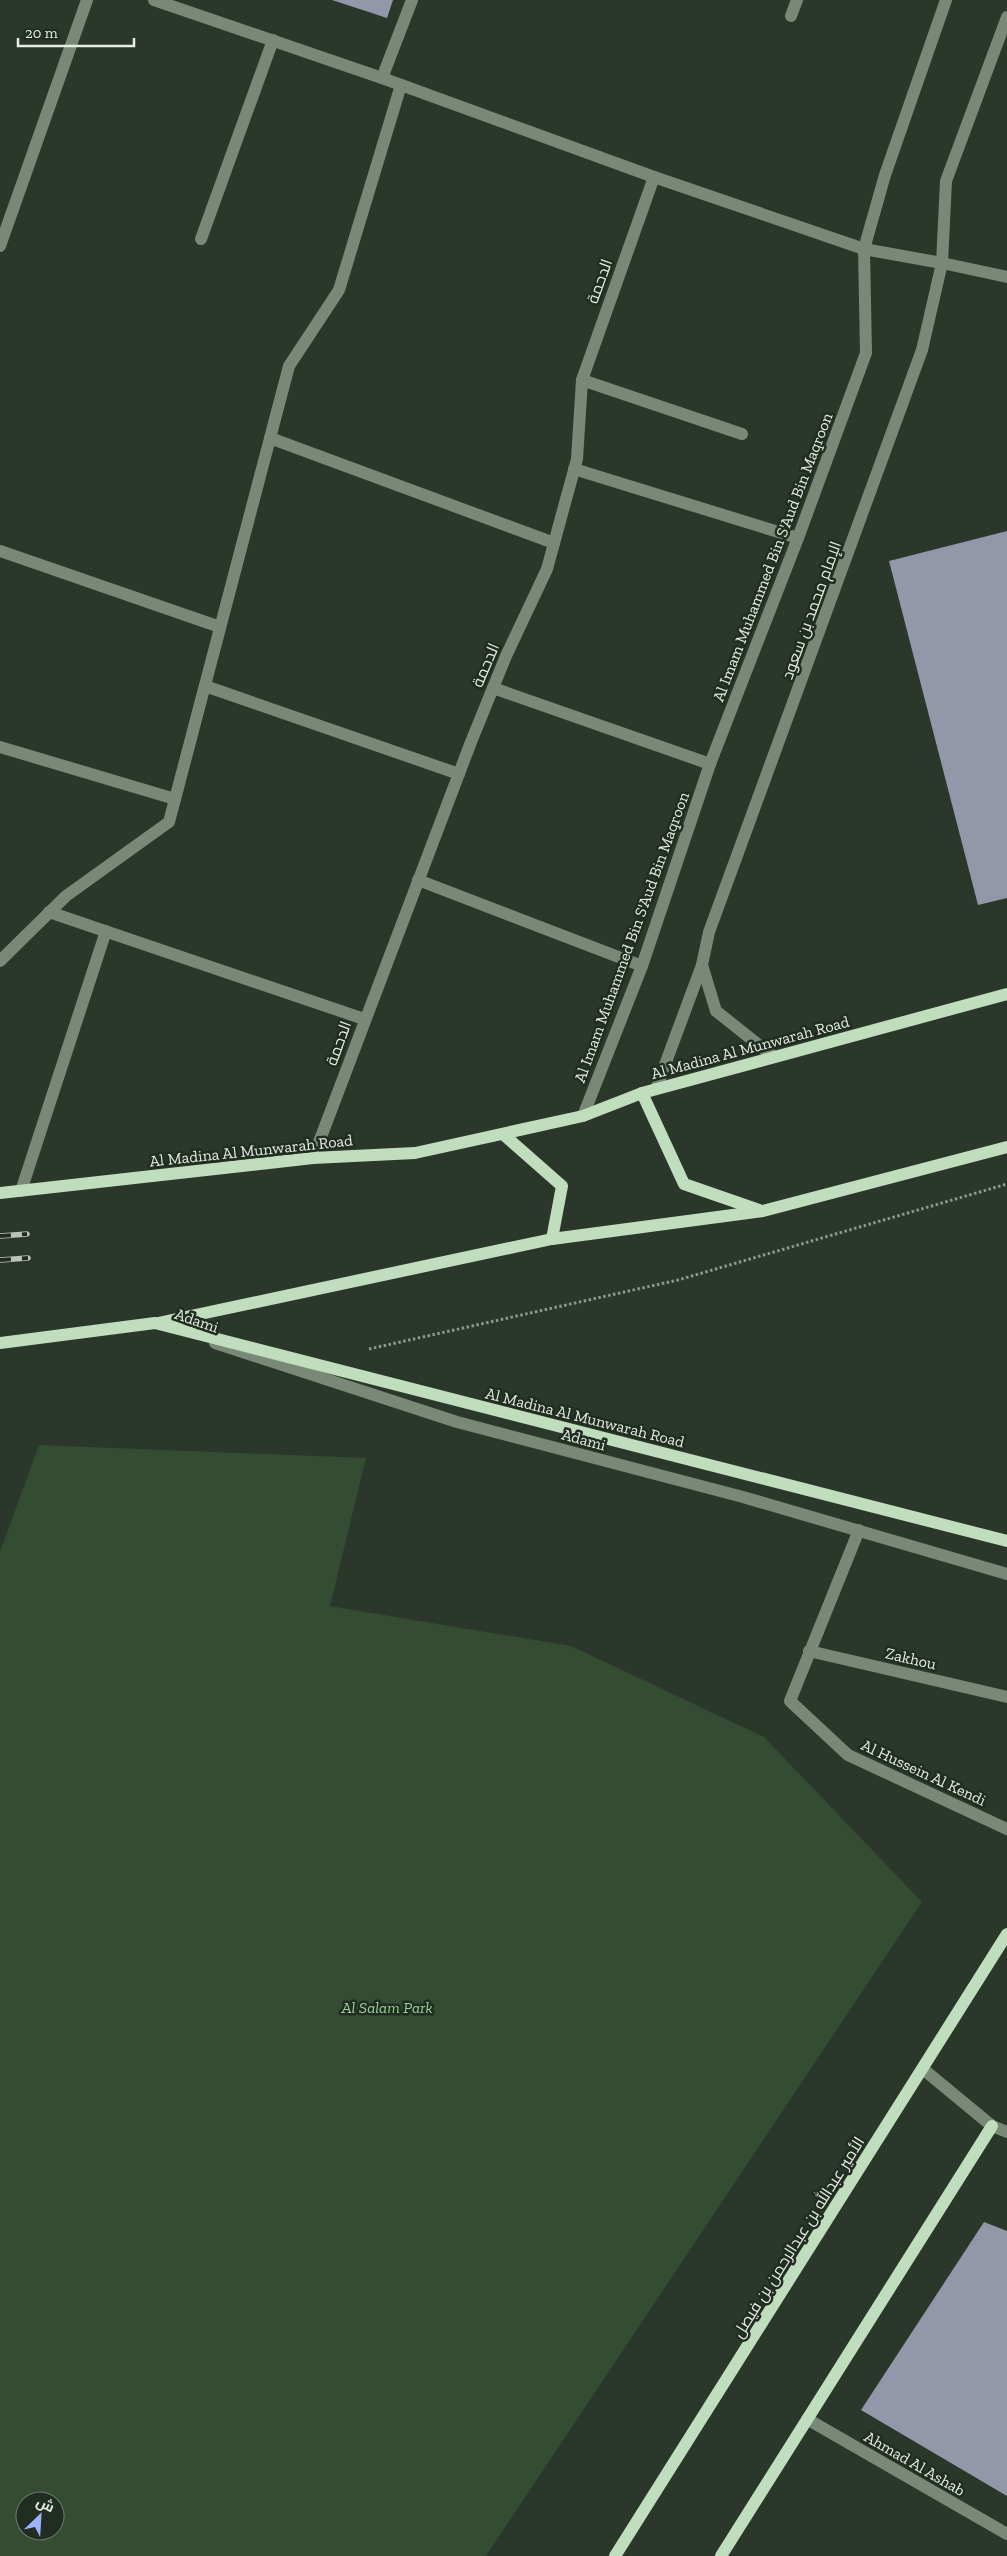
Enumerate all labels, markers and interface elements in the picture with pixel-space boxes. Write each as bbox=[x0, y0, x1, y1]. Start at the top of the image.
scale bar bbox=[18, 15, 134, 47]
text: 20 m bbox=[25, 24, 58, 42]
street label: الدحمة bbox=[583, 256, 616, 306]
street label: Al Imam Muhammed Bin S'Aud Bin Maqroon bbox=[708, 409, 837, 704]
street label: الإمام محمد بن سعود bbox=[778, 538, 847, 683]
street label: الدحمة bbox=[468, 640, 503, 690]
street label: Al Imam Muhammed Bin S'Aud Bin Maqroon bbox=[570, 789, 693, 1085]
street label: Al Madina Al Munwarah Road bbox=[649, 1012, 852, 1083]
street label: الدحمة bbox=[322, 1018, 355, 1068]
street label: Al Madina Al Munwarah Road bbox=[148, 1130, 354, 1171]
street label: Adami bbox=[172, 1304, 222, 1337]
street label: Al Madina Al Munwarah Road bbox=[483, 1384, 687, 1451]
street label: Adami bbox=[560, 1424, 609, 1455]
street label: Zakhou bbox=[884, 1643, 938, 1674]
street label: Al Hussein Al Kendi bbox=[858, 1735, 990, 1810]
park label: Al Salam Park bbox=[340, 1998, 433, 2017]
street label: الأمير عبدالله بن عبدالرحمن بن فيصل bbox=[728, 2133, 869, 2342]
street label: Ahmad Al Ashab bbox=[861, 2427, 969, 2500]
north arrow bbox=[15, 2491, 65, 2541]
text: ش bbox=[34, 2493, 57, 2516]

